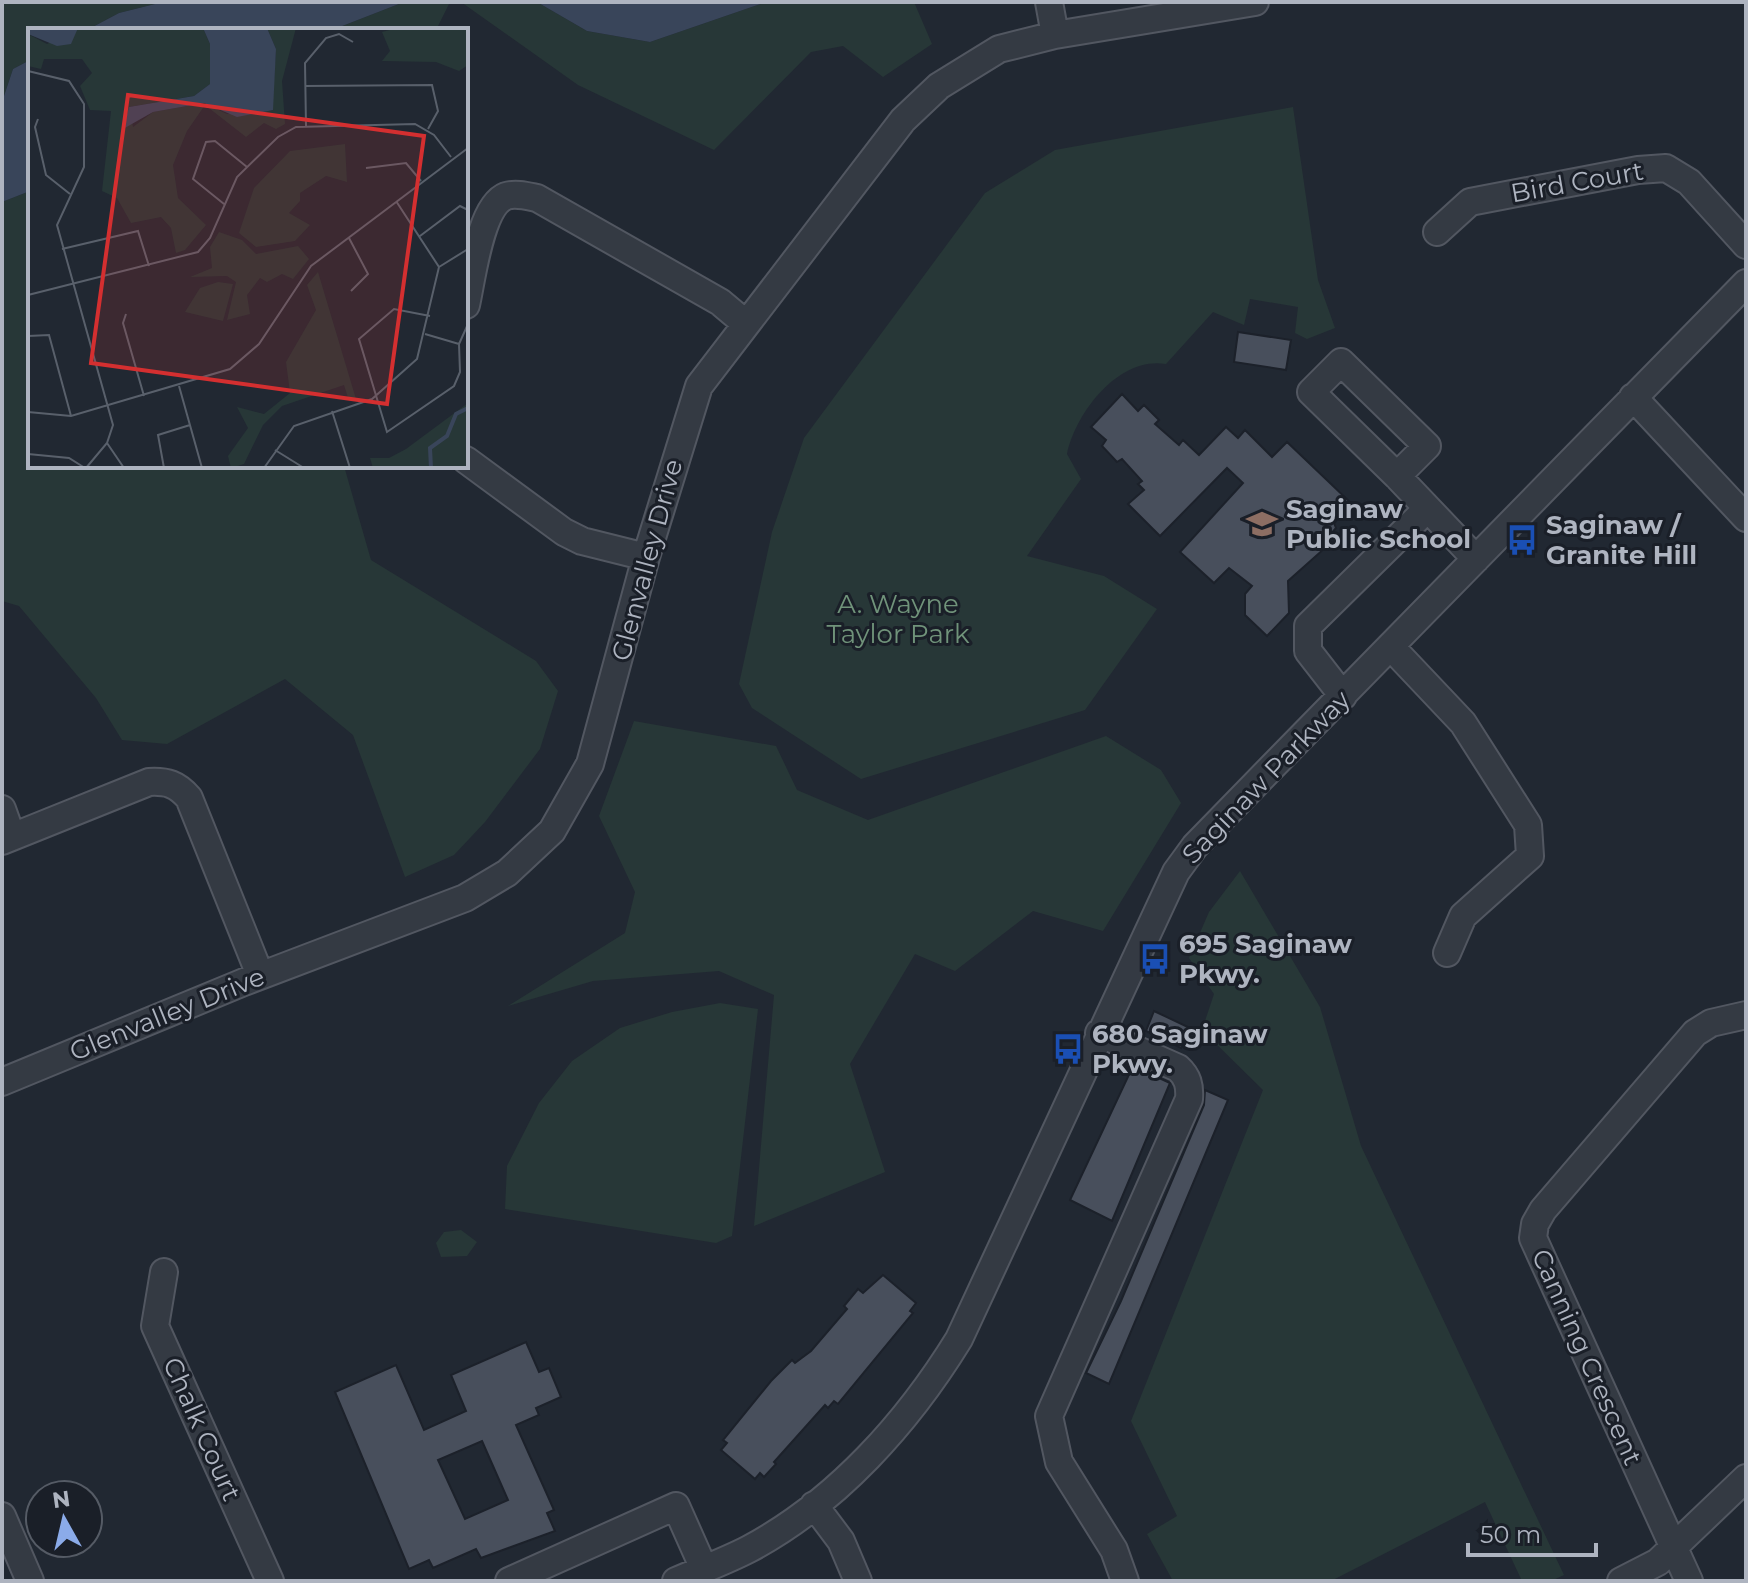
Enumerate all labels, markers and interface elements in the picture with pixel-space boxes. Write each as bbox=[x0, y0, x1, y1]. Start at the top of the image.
inset map bbox=[28, 28, 468, 468]
street label: Bird Court bbox=[1508, 155, 1646, 209]
street label: Glenvalley Drive bbox=[605, 456, 689, 664]
place label: Saginaw Public School bbox=[1286, 493, 1471, 555]
school or university icon: Saginaw Public School bbox=[1245, 507, 1279, 541]
place label: Saginaw / Granite Hill bbox=[1546, 509, 1697, 571]
bus stop icon: Saginaw / Granite Hill bbox=[1505, 523, 1539, 557]
park label: A. Wayne Taylor Park bbox=[826, 588, 970, 650]
street label: Saginaw Parkway bbox=[1175, 683, 1357, 870]
place label: 695 Saginaw Pkwy. bbox=[1179, 928, 1352, 990]
bus stop icon: 695 Saginaw Pkwy. bbox=[1138, 942, 1172, 976]
street label: Glenvalley Drive bbox=[65, 960, 269, 1068]
place label: 680 Saginaw Pkwy. bbox=[1092, 1018, 1268, 1080]
bus stop icon: 680 Saginaw Pkwy. bbox=[1051, 1032, 1085, 1066]
street label: Canning Crescent bbox=[1525, 1244, 1649, 1470]
street label: Chalk Court bbox=[156, 1352, 248, 1506]
north arrow bbox=[24, 1479, 104, 1559]
text: N bbox=[51, 1485, 72, 1514]
scale bar bbox=[1468, 1507, 1596, 1557]
text: 50 m bbox=[1480, 1520, 1541, 1549]

